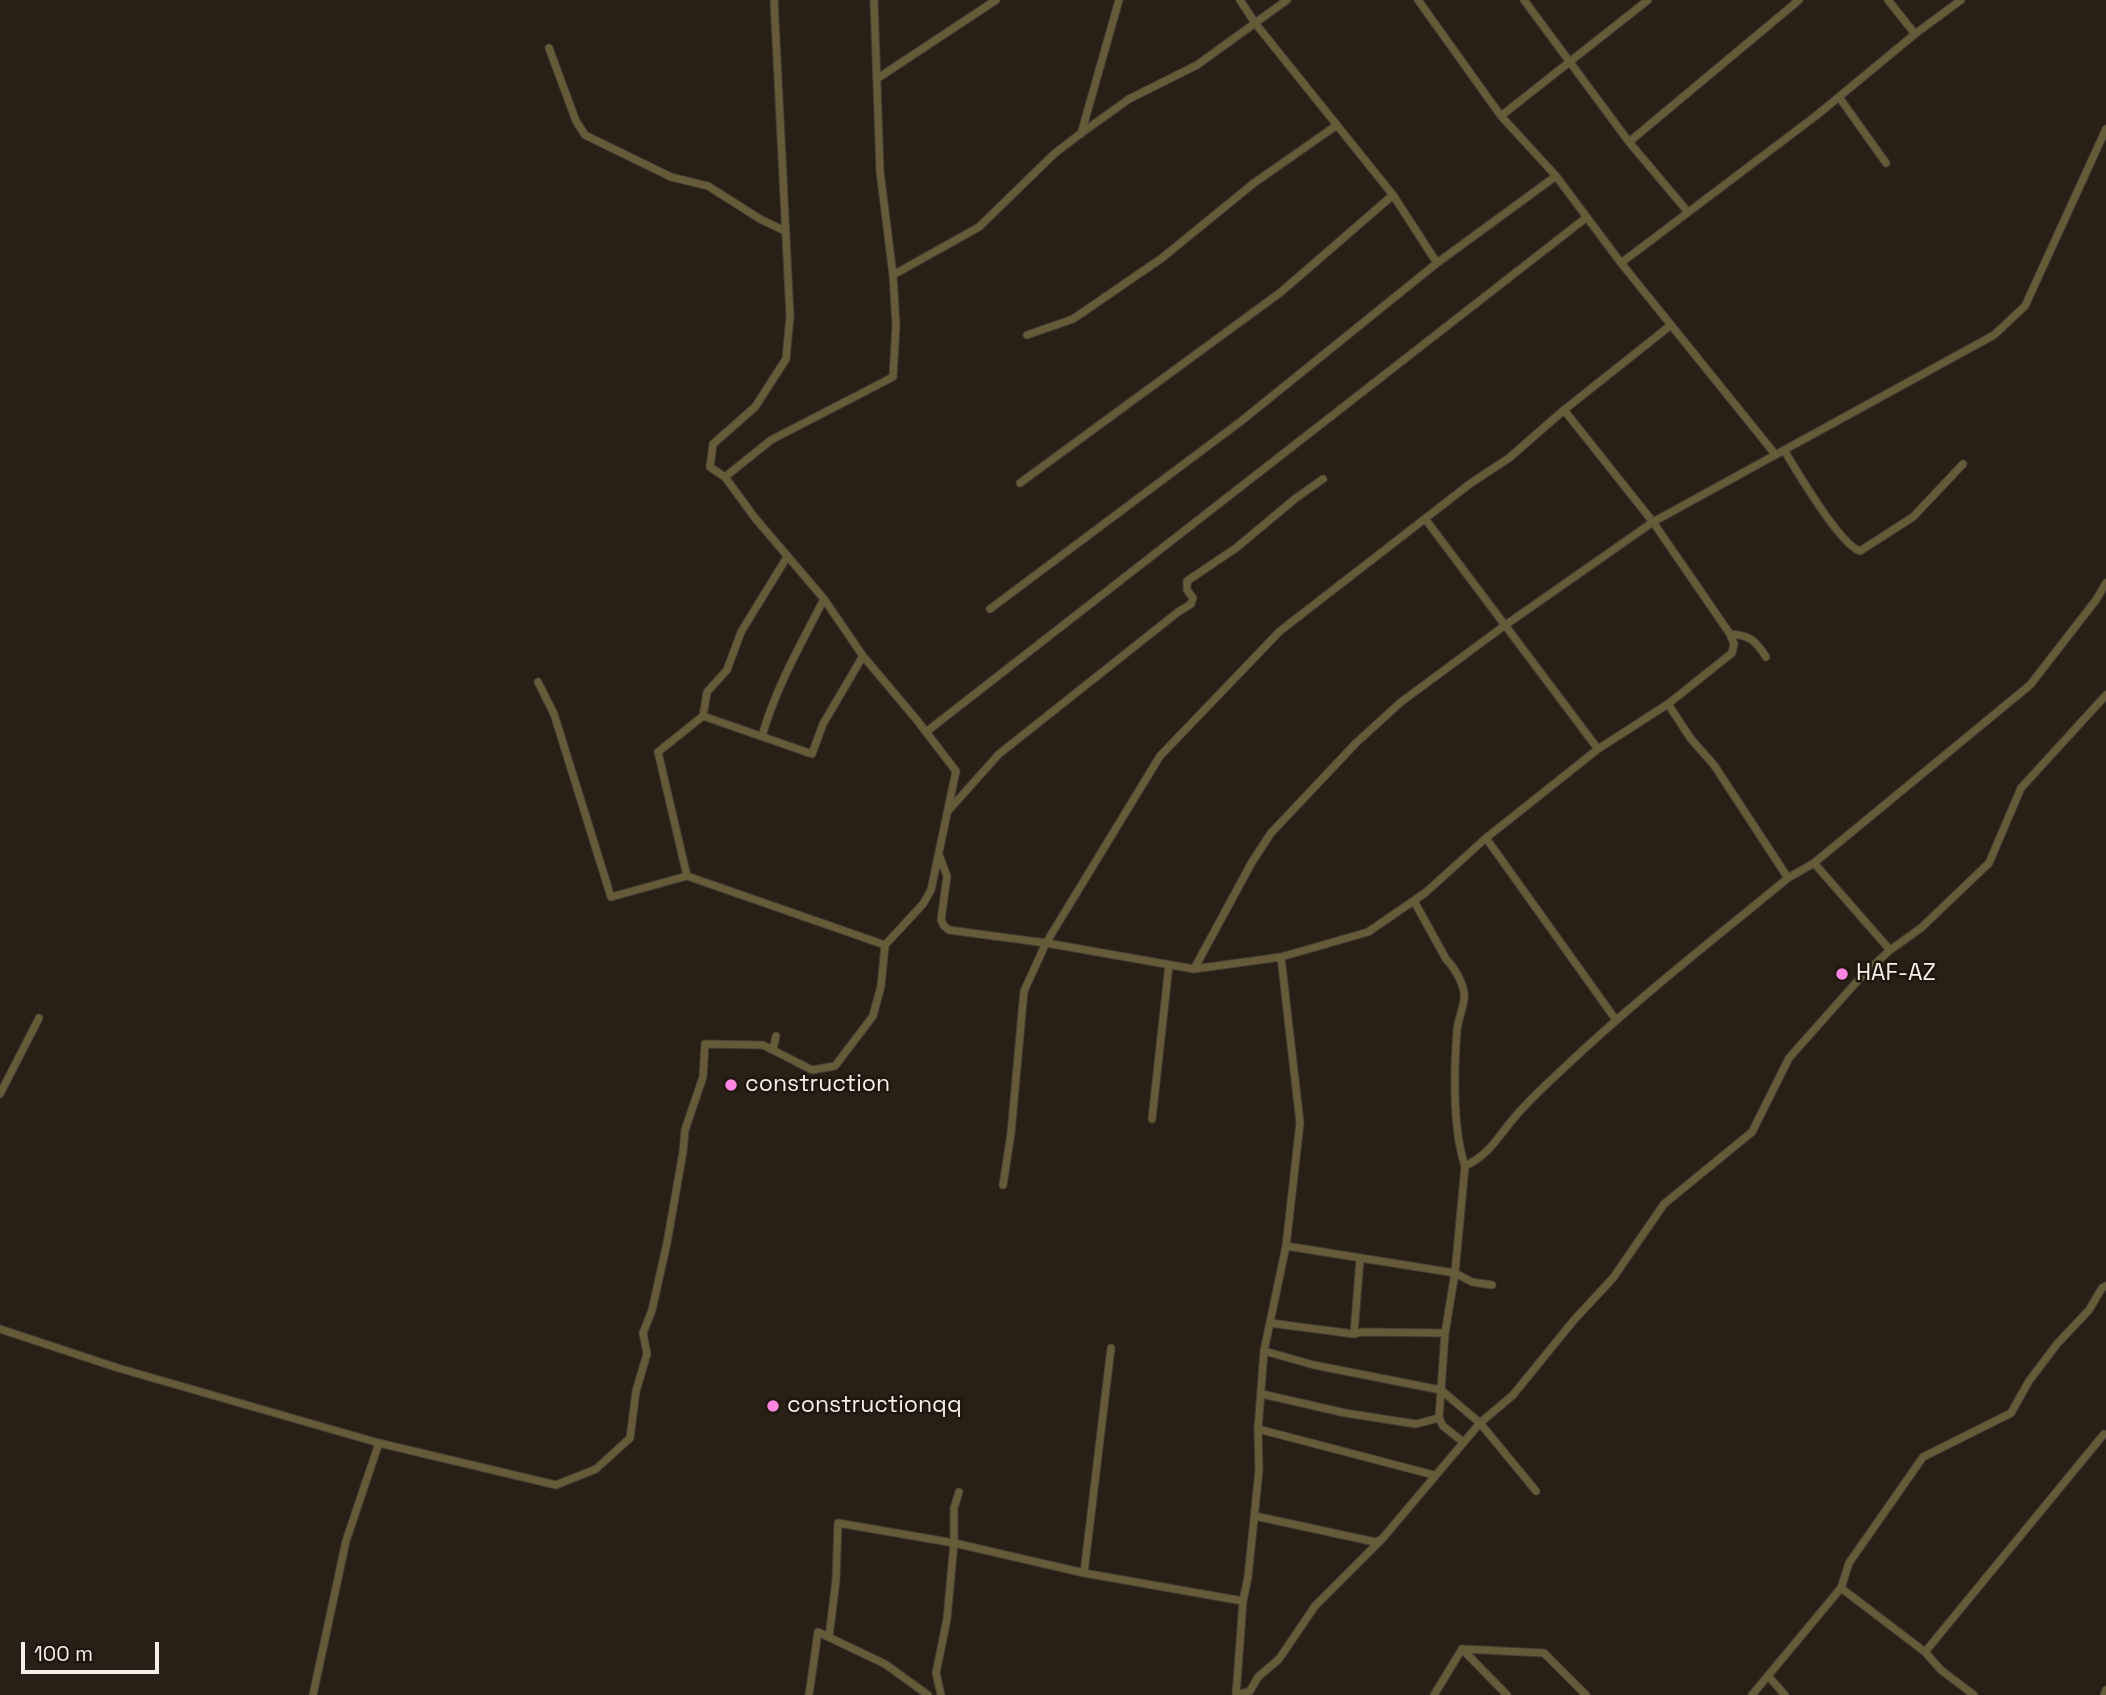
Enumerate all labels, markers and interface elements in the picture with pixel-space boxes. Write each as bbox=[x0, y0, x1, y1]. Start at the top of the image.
place label: HAF-AZ bbox=[1856, 960, 1936, 988]
marker: HAF-AZ bbox=[1834, 966, 1850, 982]
place label: construction bbox=[745, 1071, 890, 1099]
marker: construction bbox=[723, 1077, 739, 1093]
place label: constructionqq bbox=[787, 1392, 962, 1420]
marker: constructionqq bbox=[765, 1398, 781, 1414]
scale bar bbox=[24, 1628, 163, 1672]
text: 100 m bbox=[34, 1640, 93, 1667]

